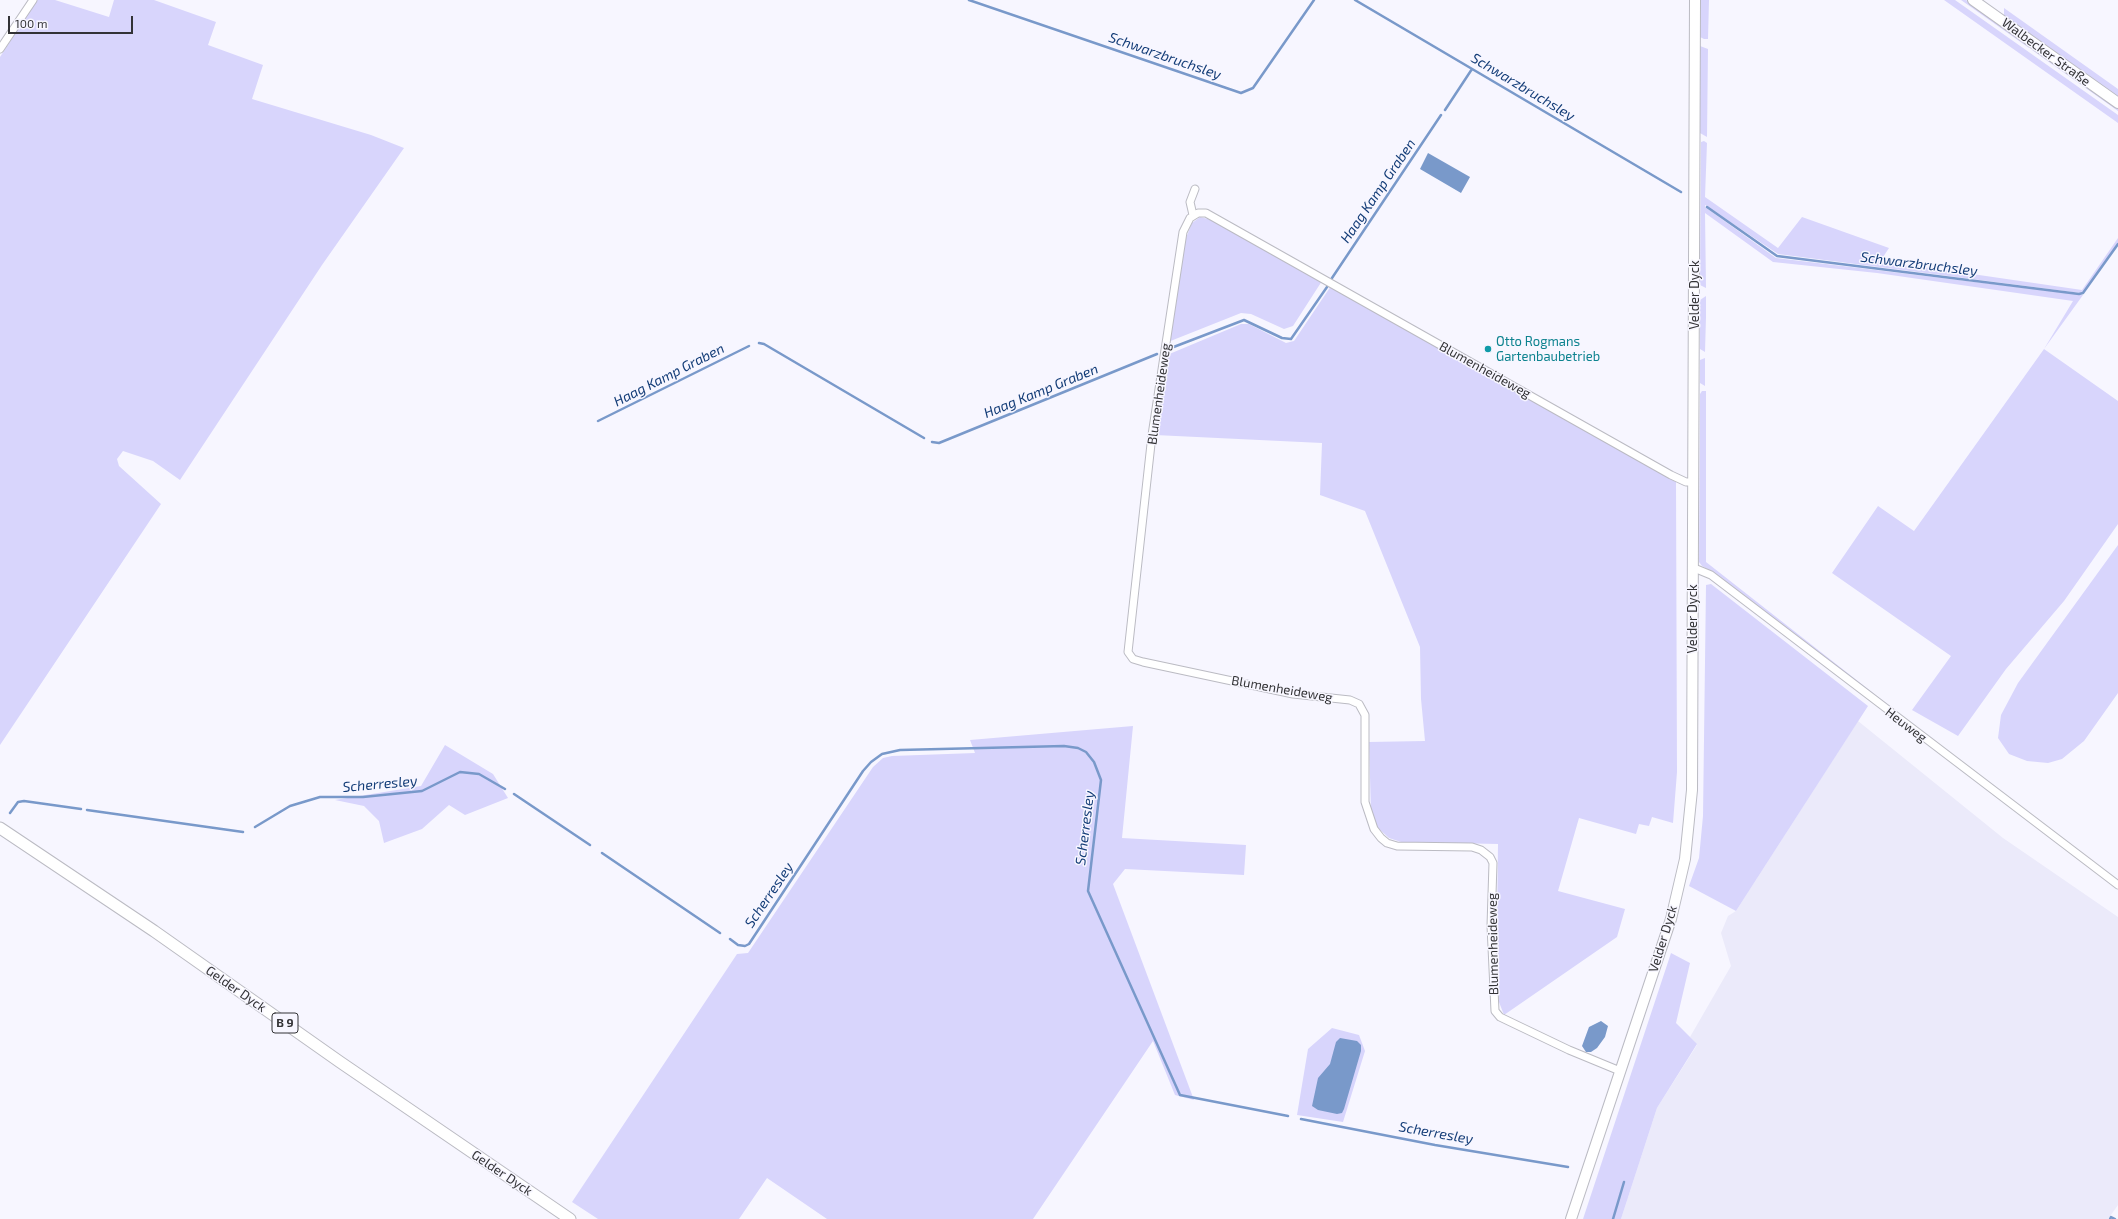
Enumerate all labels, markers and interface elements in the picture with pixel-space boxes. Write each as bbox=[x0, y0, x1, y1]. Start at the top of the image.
scale bar bbox=[10, 8, 135, 34]
street label: Walbecker Straße bbox=[1999, 15, 2093, 89]
text: 100 m bbox=[15, 16, 47, 30]
water label: Schwarzbruchsley bbox=[1107, 29, 1223, 83]
water label: Schwarzbruchsley bbox=[1468, 49, 1578, 125]
water label: Haag Kamp Graben bbox=[1337, 136, 1419, 246]
water label: Schwarzbruchsley bbox=[1859, 248, 1979, 280]
street label: Velder Dyck bbox=[1687, 260, 1703, 330]
place label: Otto Rogmans Gartenbaubetrieb bbox=[1496, 334, 1600, 365]
street label: Blumenheideweg bbox=[1436, 338, 1534, 402]
water label: Haag Kamp Graben bbox=[611, 340, 727, 410]
street label: Blumenheideweg bbox=[1144, 342, 1174, 446]
marker: Otto Rogmans Gartenbaubetrieb bbox=[1483, 344, 1493, 354]
water label: Haag Kamp Graben bbox=[981, 360, 1101, 422]
street label: Velder Dyck bbox=[1685, 584, 1701, 654]
street label: Blumenheideweg bbox=[1230, 672, 1334, 706]
street label: Heuweg bbox=[1882, 704, 1930, 746]
water label: Scherresley bbox=[342, 772, 418, 796]
water label: Scherresley bbox=[1072, 790, 1098, 866]
water label: Scherresley bbox=[741, 859, 797, 931]
street label: Blumenheideweg bbox=[1484, 893, 1502, 995]
street label: Velder Dyck bbox=[1645, 904, 1681, 974]
street label: Gelder Dyck bbox=[203, 963, 269, 1015]
road number: B 9 bbox=[272, 1013, 298, 1033]
water label: Scherresley bbox=[1398, 1118, 1474, 1148]
street label: Gelder Dyck bbox=[469, 1147, 535, 1199]

